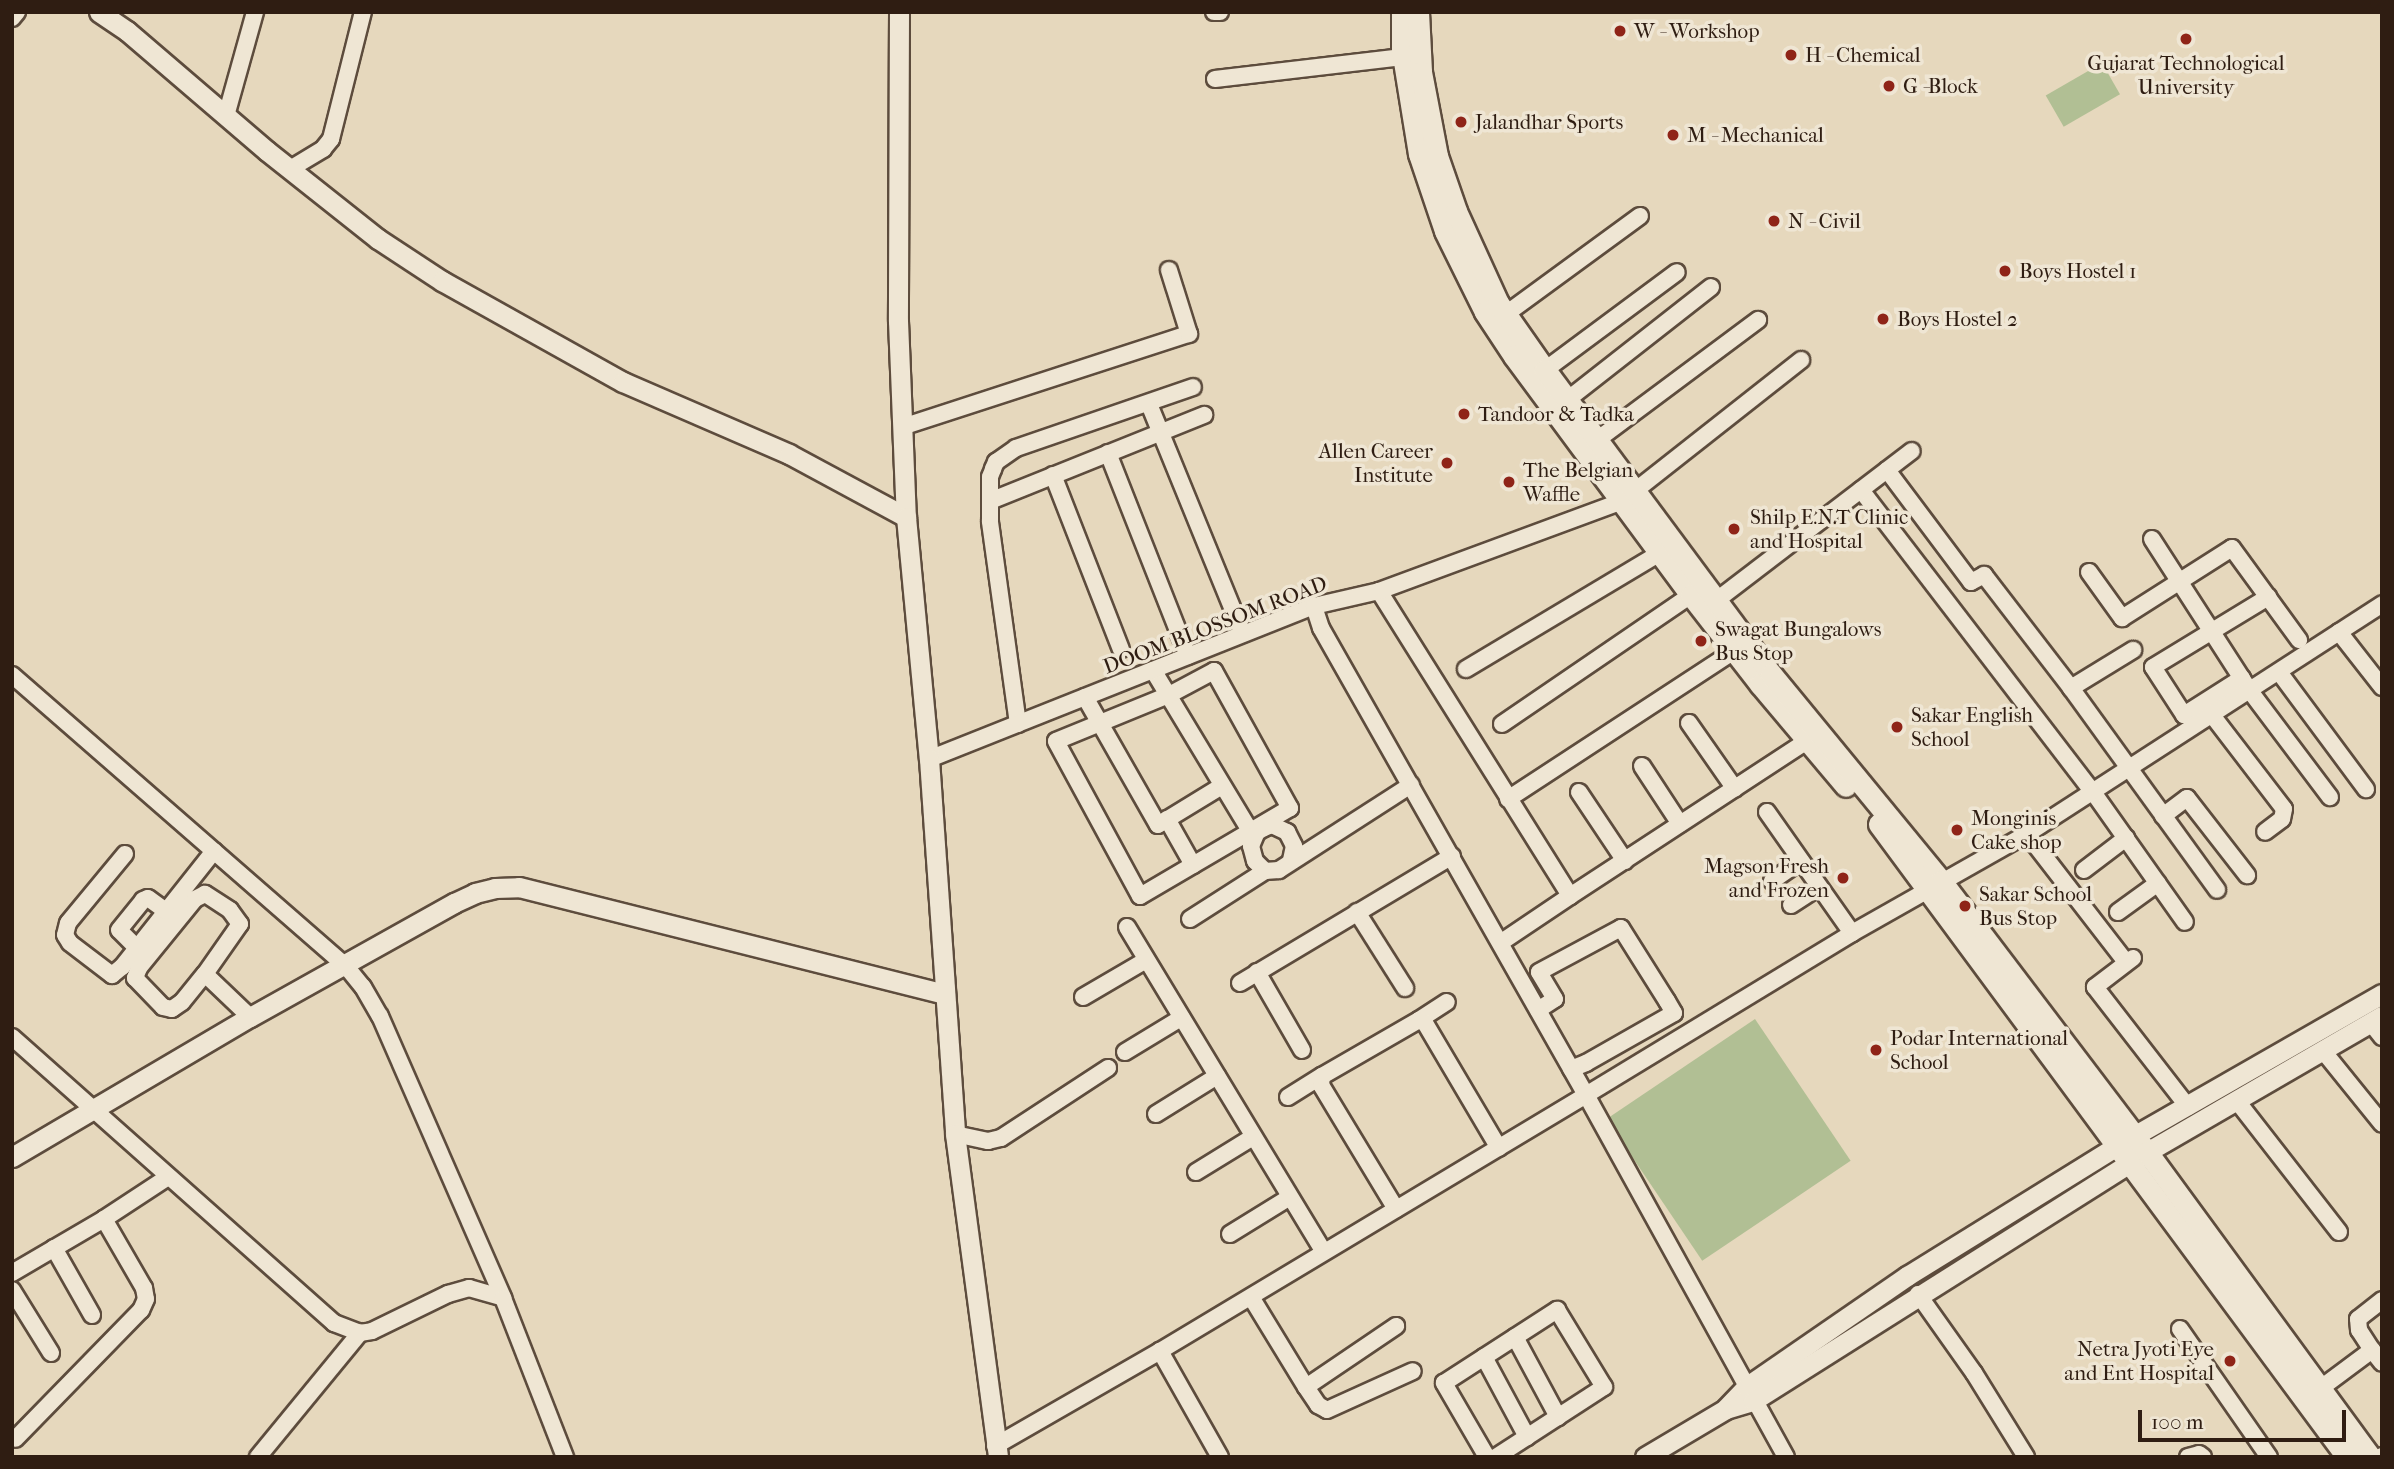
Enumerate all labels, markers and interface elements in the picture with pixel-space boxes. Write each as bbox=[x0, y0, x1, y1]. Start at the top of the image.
place label: W - Workshop bbox=[1634, 18, 1760, 44]
marker: W - Workshop bbox=[1612, 23, 1628, 39]
marker: Gujarat Technological University bbox=[2178, 31, 2194, 47]
place label: H - Chemical bbox=[1805, 42, 1921, 68]
marker: H - Chemical bbox=[1783, 47, 1799, 63]
place label: Gujarat Technological University bbox=[2087, 50, 2285, 100]
place label: G -Block bbox=[1903, 73, 1978, 99]
marker: G -Block bbox=[1881, 78, 1897, 94]
place label: Jalandhar Sports bbox=[1475, 109, 1623, 135]
marker: Jalandhar Sports bbox=[1453, 114, 1469, 130]
place label: M - Mechanical bbox=[1687, 122, 1824, 148]
marker: M - Mechanical bbox=[1665, 127, 1681, 143]
place label: N - Civil bbox=[1788, 208, 1861, 234]
marker: N - Civil bbox=[1766, 213, 1782, 229]
place label: Boys Hostel 1 bbox=[2019, 258, 2136, 284]
marker: Boys Hostel 1 bbox=[1997, 263, 2013, 279]
place label: Boys Hostel 2 bbox=[1897, 306, 2018, 332]
marker: Boys Hostel 2 bbox=[1875, 311, 1891, 327]
place label: Tandoor & Tadka bbox=[1478, 401, 1634, 427]
marker: Tandoor & Tadka bbox=[1456, 406, 1472, 422]
place label: Allen Career Institute bbox=[1318, 438, 1433, 488]
marker: Allen Career Institute bbox=[1439, 455, 1455, 471]
place label: The Belgian Waffle bbox=[1523, 457, 1633, 507]
marker: The Belgian Waffle bbox=[1501, 474, 1517, 490]
place label: Shilp E.N.T Clinic and Hospital bbox=[1750, 504, 1908, 554]
marker: Shilp E.N.T Clinic and Hospital bbox=[1724, 519, 1744, 539]
street label: DOOM BLOSSOM ROAD bbox=[1099, 571, 1331, 679]
place label: Swagat Bungalows Bus Stop bbox=[1715, 616, 1881, 666]
marker: Swagat Bungalows Bus Stop bbox=[1693, 633, 1709, 649]
place label: Sakar English School bbox=[1911, 702, 2033, 752]
marker: Sakar English School bbox=[1889, 719, 1905, 735]
place label: Monginis Cake shop bbox=[1971, 805, 2062, 855]
marker: Monginis Cake shop bbox=[1949, 822, 1965, 838]
place label: Magson Fresh and Frozen bbox=[1704, 853, 1829, 903]
marker: Magson Fresh and Frozen bbox=[1835, 870, 1851, 886]
place label: Sakar School Bus Stop bbox=[1979, 881, 2092, 931]
marker: Sakar School Bus Stop bbox=[1957, 898, 1973, 914]
place label: Podar International School bbox=[1890, 1025, 2068, 1075]
marker: Podar International School bbox=[1868, 1042, 1884, 1058]
place label: Netra Jyoti Eye and Ent Hospital bbox=[2064, 1336, 2214, 1386]
marker: Netra Jyoti Eye and Ent Hospital bbox=[2220, 1351, 2240, 1371]
scale bar bbox=[2142, 1396, 2350, 1440]
text: 100 m bbox=[2151, 1410, 2204, 1434]

